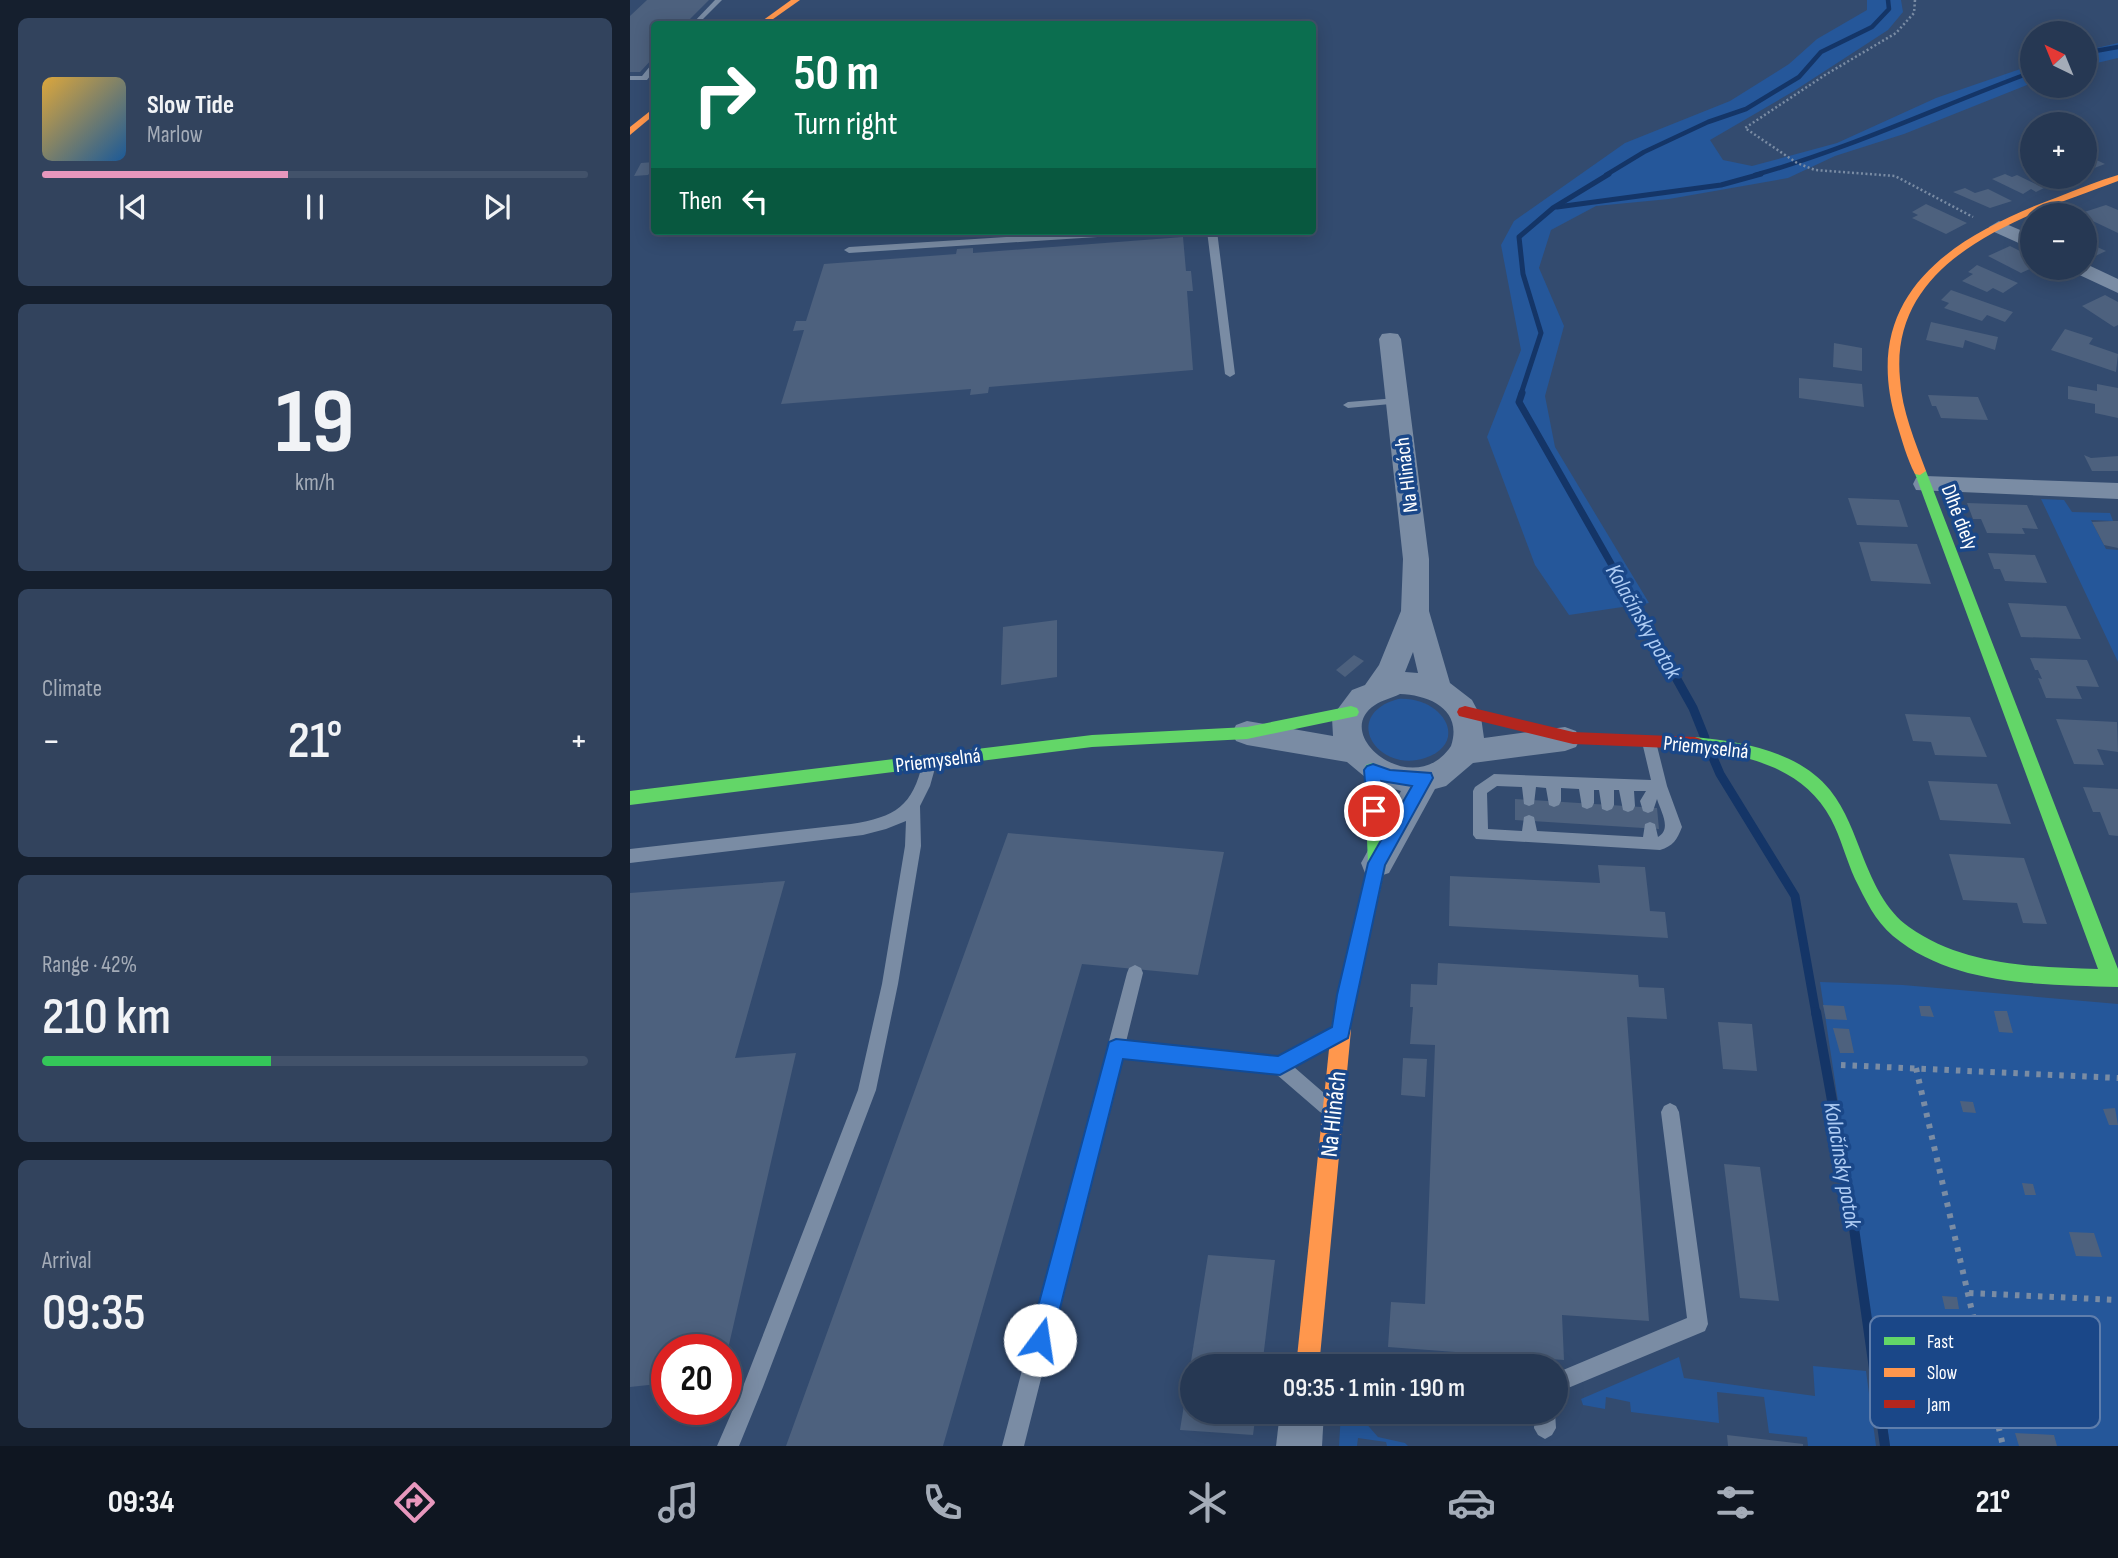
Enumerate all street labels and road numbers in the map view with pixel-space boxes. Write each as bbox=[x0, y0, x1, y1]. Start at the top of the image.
street label: Na Hlinách bbox=[1389, 436, 1424, 514]
street label: Dlhé diely bbox=[1936, 481, 1983, 553]
street label: Priemyselná bbox=[1662, 731, 1750, 764]
street label: Priemyselná bbox=[894, 743, 982, 778]
street label: Na Hlinách bbox=[1315, 1070, 1352, 1158]

